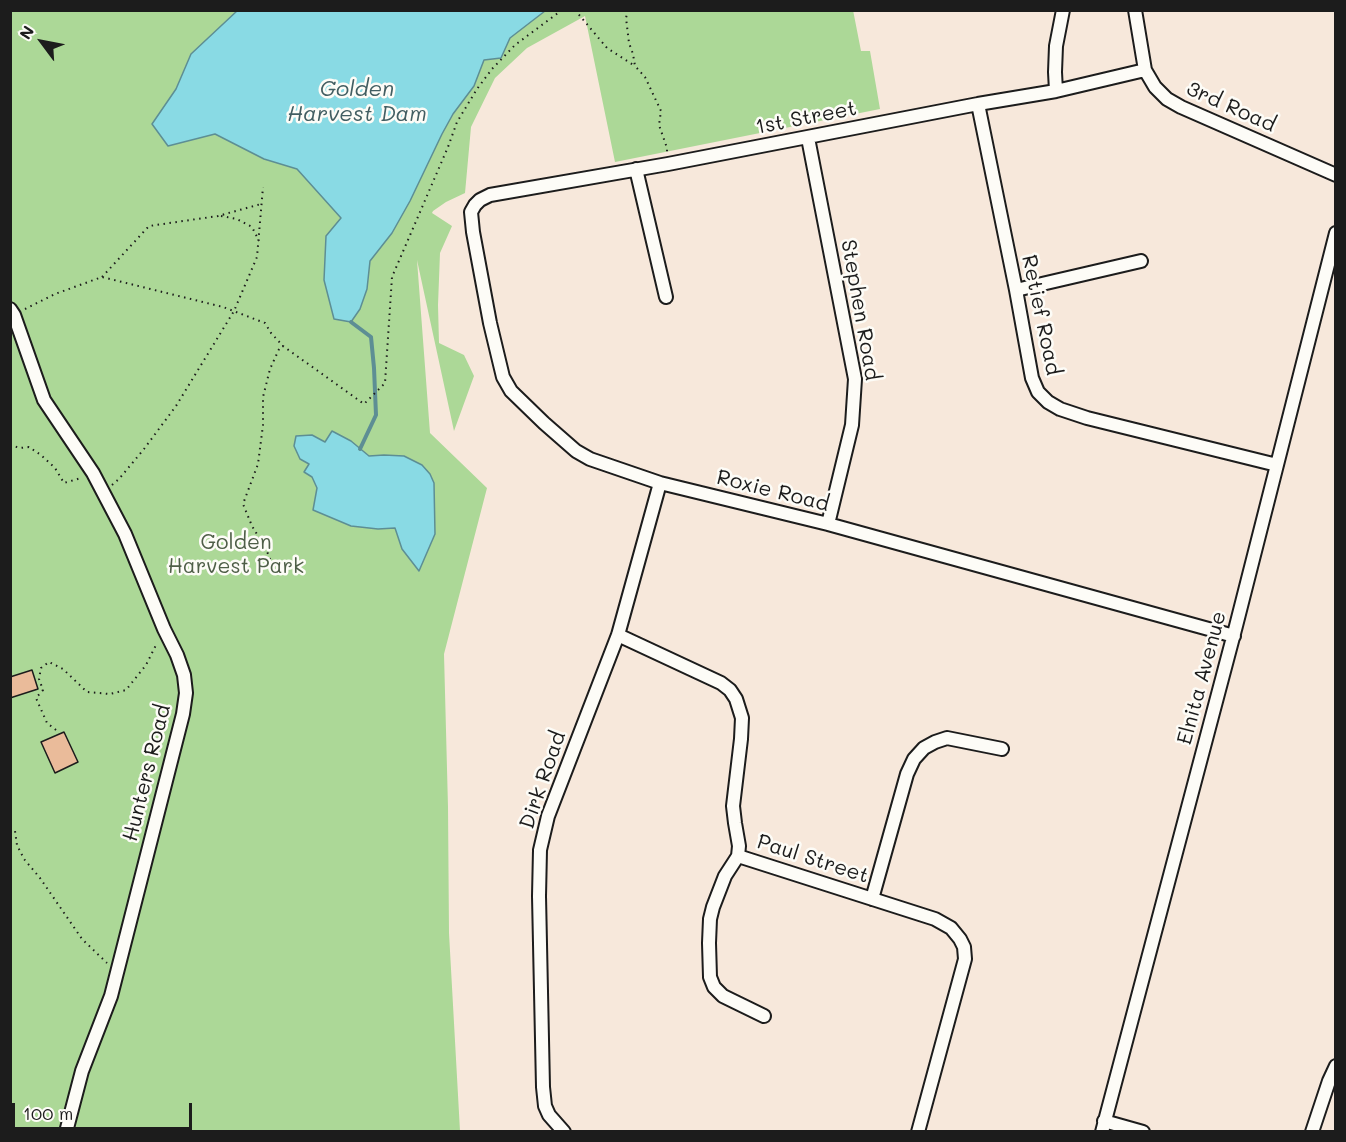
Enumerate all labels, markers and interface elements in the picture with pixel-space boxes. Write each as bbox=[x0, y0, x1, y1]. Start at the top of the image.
north arrow bbox=[12, 12, 72, 72]
text: N bbox=[14, 21, 38, 43]
water label: Golden Harvest Dam bbox=[287, 76, 427, 128]
street label: 3rd Road bbox=[1182, 76, 1280, 138]
street label: 1st Street bbox=[753, 96, 859, 140]
street label: Stephen Road bbox=[835, 238, 885, 382]
street label: Retief Road bbox=[1016, 253, 1066, 377]
street label: Roxie Road bbox=[714, 465, 832, 517]
park label: Golden Harvest Park bbox=[168, 530, 304, 580]
street label: Elnita Avenue bbox=[1172, 609, 1232, 747]
street label: Hunters Road bbox=[118, 702, 176, 844]
street label: Dirk Road bbox=[515, 728, 571, 832]
street label: Paul Street bbox=[754, 829, 872, 889]
scale bar bbox=[15, 1091, 195, 1129]
text: 100 m bbox=[23, 1101, 73, 1125]

